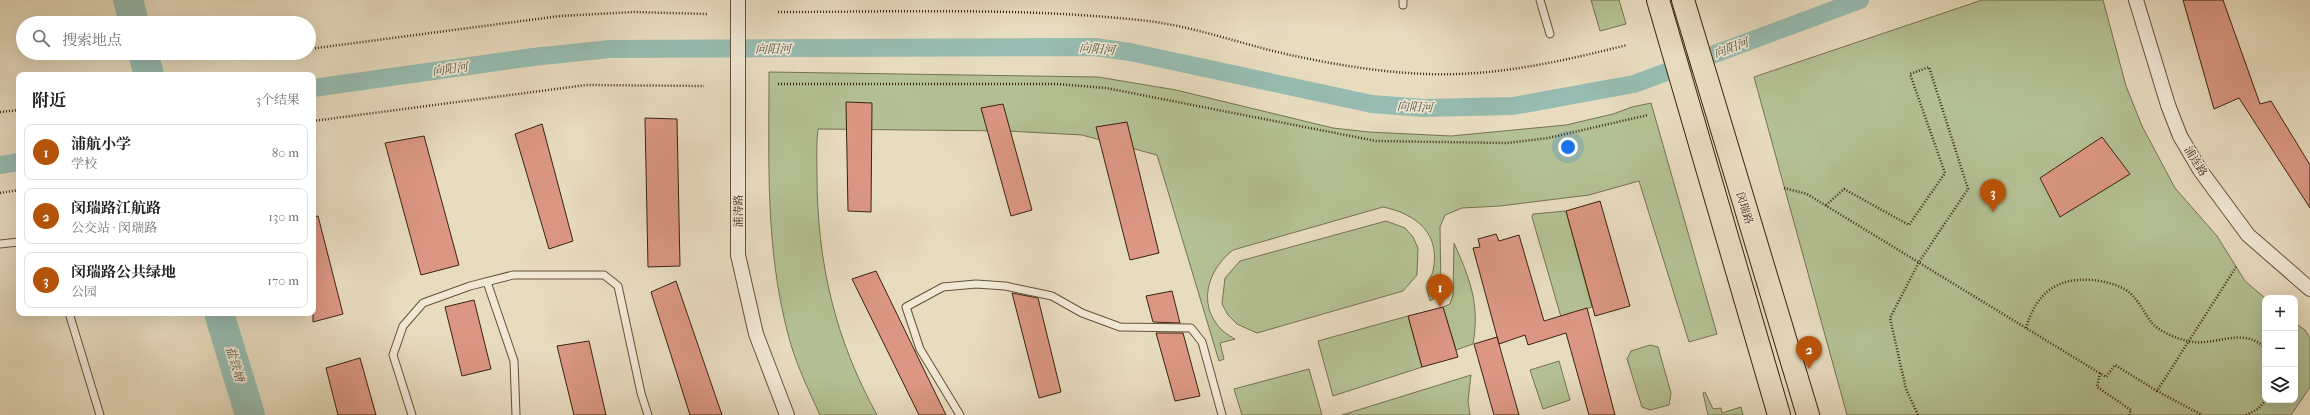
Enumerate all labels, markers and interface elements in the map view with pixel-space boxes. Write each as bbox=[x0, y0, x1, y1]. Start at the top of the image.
search box bbox=[16, 16, 316, 60]
icon: search bbox=[30, 27, 52, 49]
text: 搜索地点 bbox=[62, 31, 122, 49]
water label: 向阳河 bbox=[1712, 35, 1752, 61]
water label: 向阳河 bbox=[1079, 41, 1117, 57]
water label: 向阳河 bbox=[755, 42, 793, 56]
water label: 向阳河 bbox=[431, 59, 471, 78]
text: 附近 bbox=[32, 90, 66, 110]
text: 3个结果 bbox=[256, 92, 300, 107]
water label: 向阳河 bbox=[1397, 99, 1435, 115]
text: 浦航小学 bbox=[71, 135, 131, 153]
your location bbox=[1558, 137, 1578, 157]
street label: 浦连路 bbox=[2181, 144, 2210, 179]
text: 1 bbox=[44, 145, 48, 160]
text: 80 m bbox=[272, 145, 299, 160]
text: 学校 bbox=[71, 156, 97, 171]
pin: 3 bbox=[1980, 179, 2006, 212]
street label: 闵瑞路 bbox=[1733, 190, 1756, 226]
street label: 浦涛路 bbox=[732, 195, 745, 228]
text: 闵瑞路江航路 bbox=[71, 199, 161, 217]
text: 2 bbox=[43, 209, 49, 224]
text: 130 m bbox=[268, 209, 299, 224]
text: 公交站 · 闵瑞路 bbox=[71, 220, 157, 235]
text: 闵瑞路公共绿地 bbox=[71, 263, 176, 281]
text: 3 bbox=[43, 273, 49, 288]
text: 170 m bbox=[267, 273, 299, 288]
pin: 1 bbox=[1427, 274, 1453, 307]
text: 公园 bbox=[71, 284, 97, 299]
map controls bbox=[2262, 295, 2298, 403]
button: + bbox=[2262, 295, 2298, 331]
button: − bbox=[2262, 331, 2298, 367]
pin: 2 bbox=[1796, 336, 1822, 369]
water label: 盐铁塘 bbox=[223, 345, 248, 385]
button: layers bbox=[2262, 367, 2298, 403]

